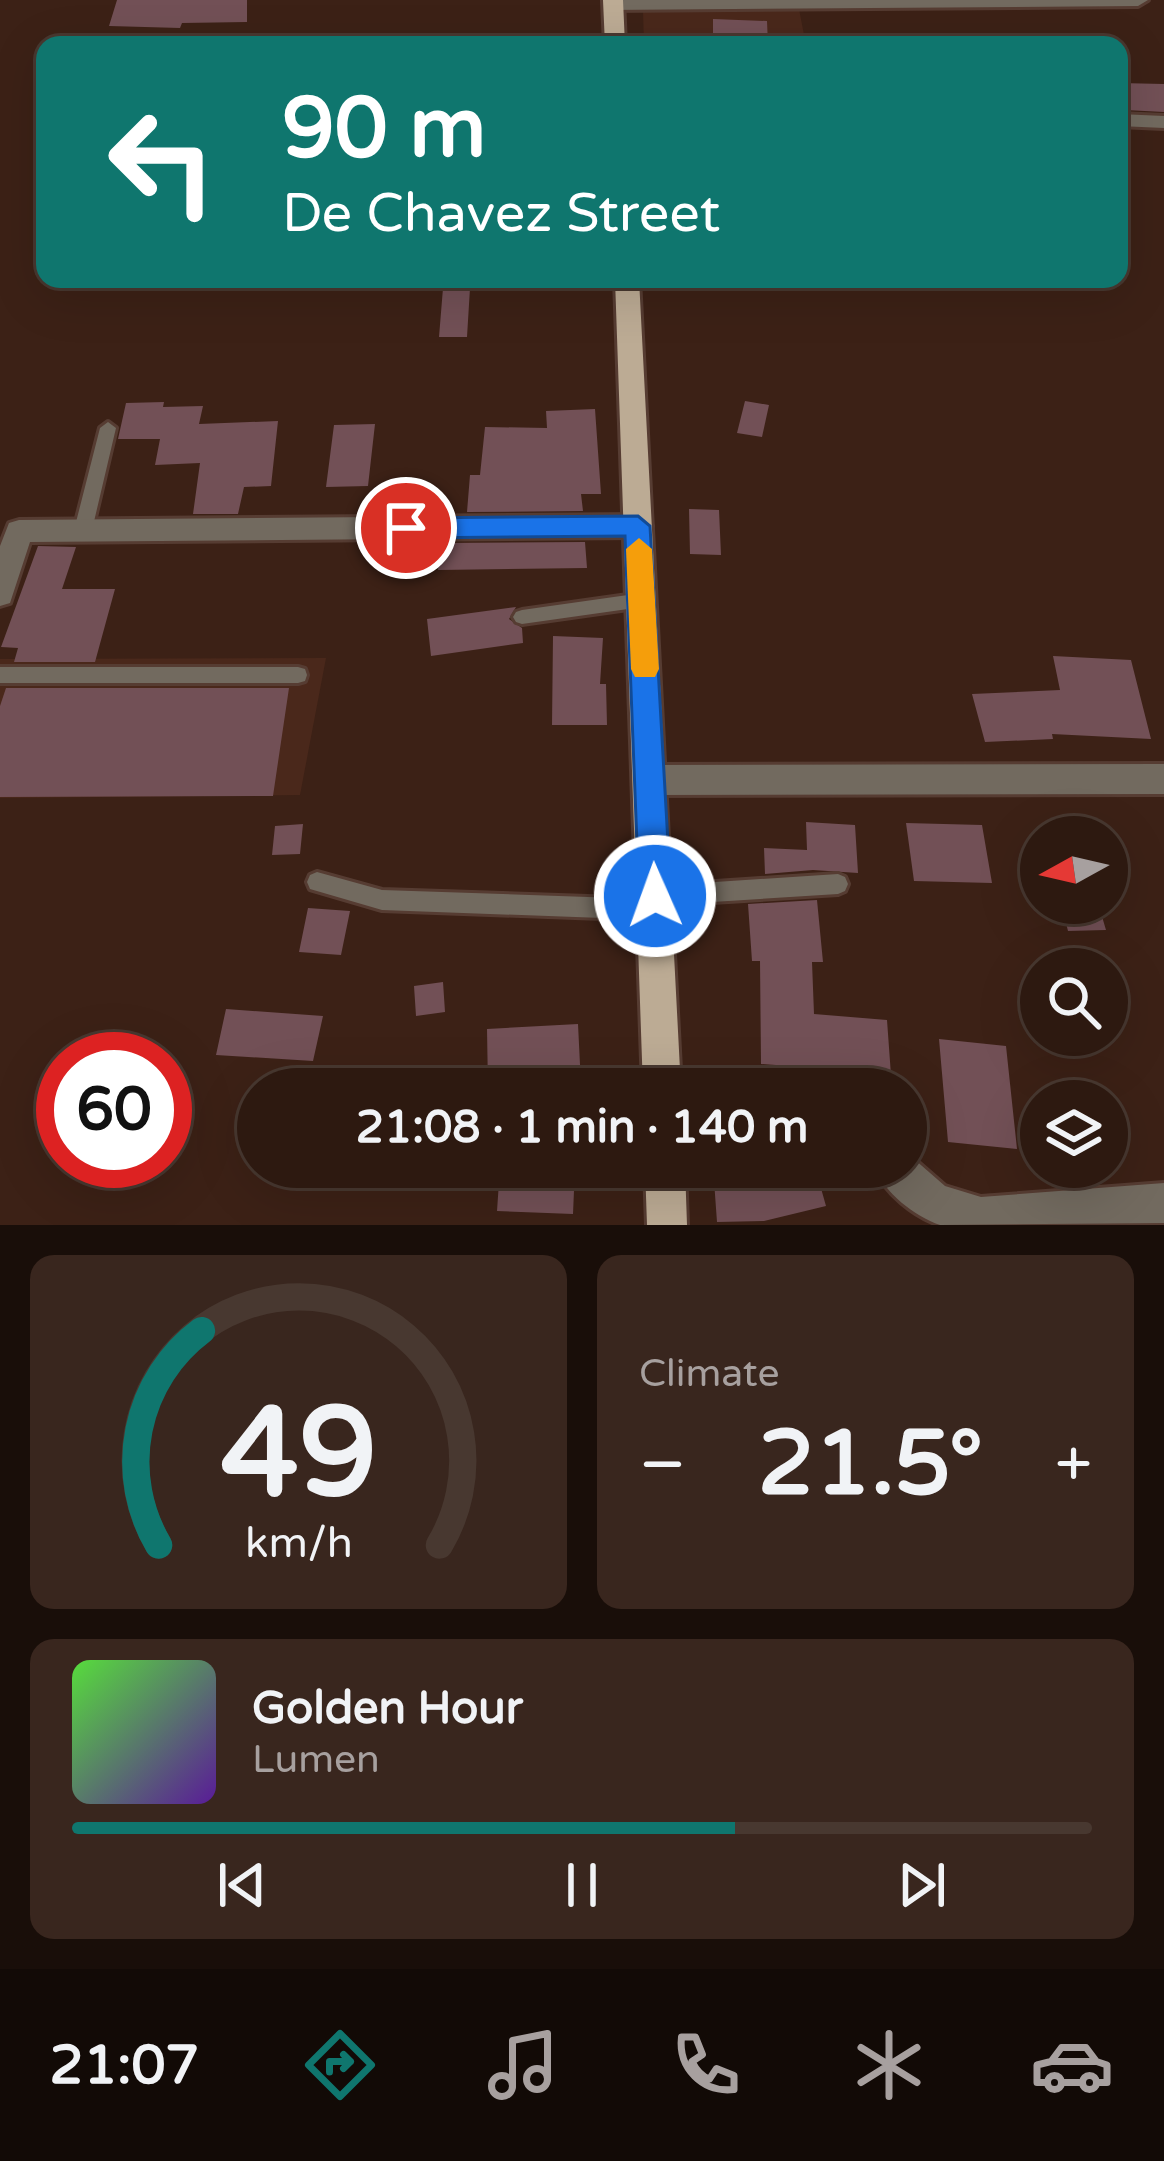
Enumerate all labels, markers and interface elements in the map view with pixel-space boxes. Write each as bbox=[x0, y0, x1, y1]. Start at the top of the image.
text: 90 m bbox=[282, 79, 486, 180]
icon: left bbox=[84, 84, 240, 240]
text: De Chavez Street bbox=[282, 181, 720, 246]
pin bbox=[355, 477, 457, 579]
icon: arrive bbox=[373, 495, 439, 561]
north arrow bbox=[1020, 816, 1128, 924]
map controls bbox=[1020, 816, 1128, 1188]
position arrow bbox=[592, 833, 718, 959]
button: search bbox=[1020, 948, 1128, 1056]
speed limit sign: 60 bbox=[36, 1032, 192, 1188]
button: layers bbox=[1020, 1080, 1128, 1188]
text: 21:08 · 1 min · 140 m bbox=[356, 1101, 808, 1155]
text: Climate bbox=[639, 1350, 779, 1397]
text: 49 bbox=[220, 1379, 377, 1530]
text: 21.5° bbox=[758, 1410, 983, 1519]
text: − bbox=[639, 1425, 686, 1505]
text: + bbox=[1055, 1425, 1092, 1505]
text: km/h bbox=[245, 1518, 352, 1569]
text: Golden Hour bbox=[252, 1682, 523, 1736]
text: Lumen bbox=[252, 1736, 380, 1783]
icon: previous bbox=[209, 1852, 275, 1918]
icon: pause bbox=[549, 1852, 615, 1918]
icon: next bbox=[889, 1852, 955, 1918]
icon: directions bbox=[298, 2023, 382, 2107]
icon: music bbox=[481, 2023, 565, 2107]
icon: phone bbox=[664, 2023, 748, 2107]
icon: climate bbox=[847, 2023, 931, 2107]
icon: car bbox=[1030, 2023, 1114, 2107]
text: 21:07 bbox=[50, 2033, 199, 2098]

